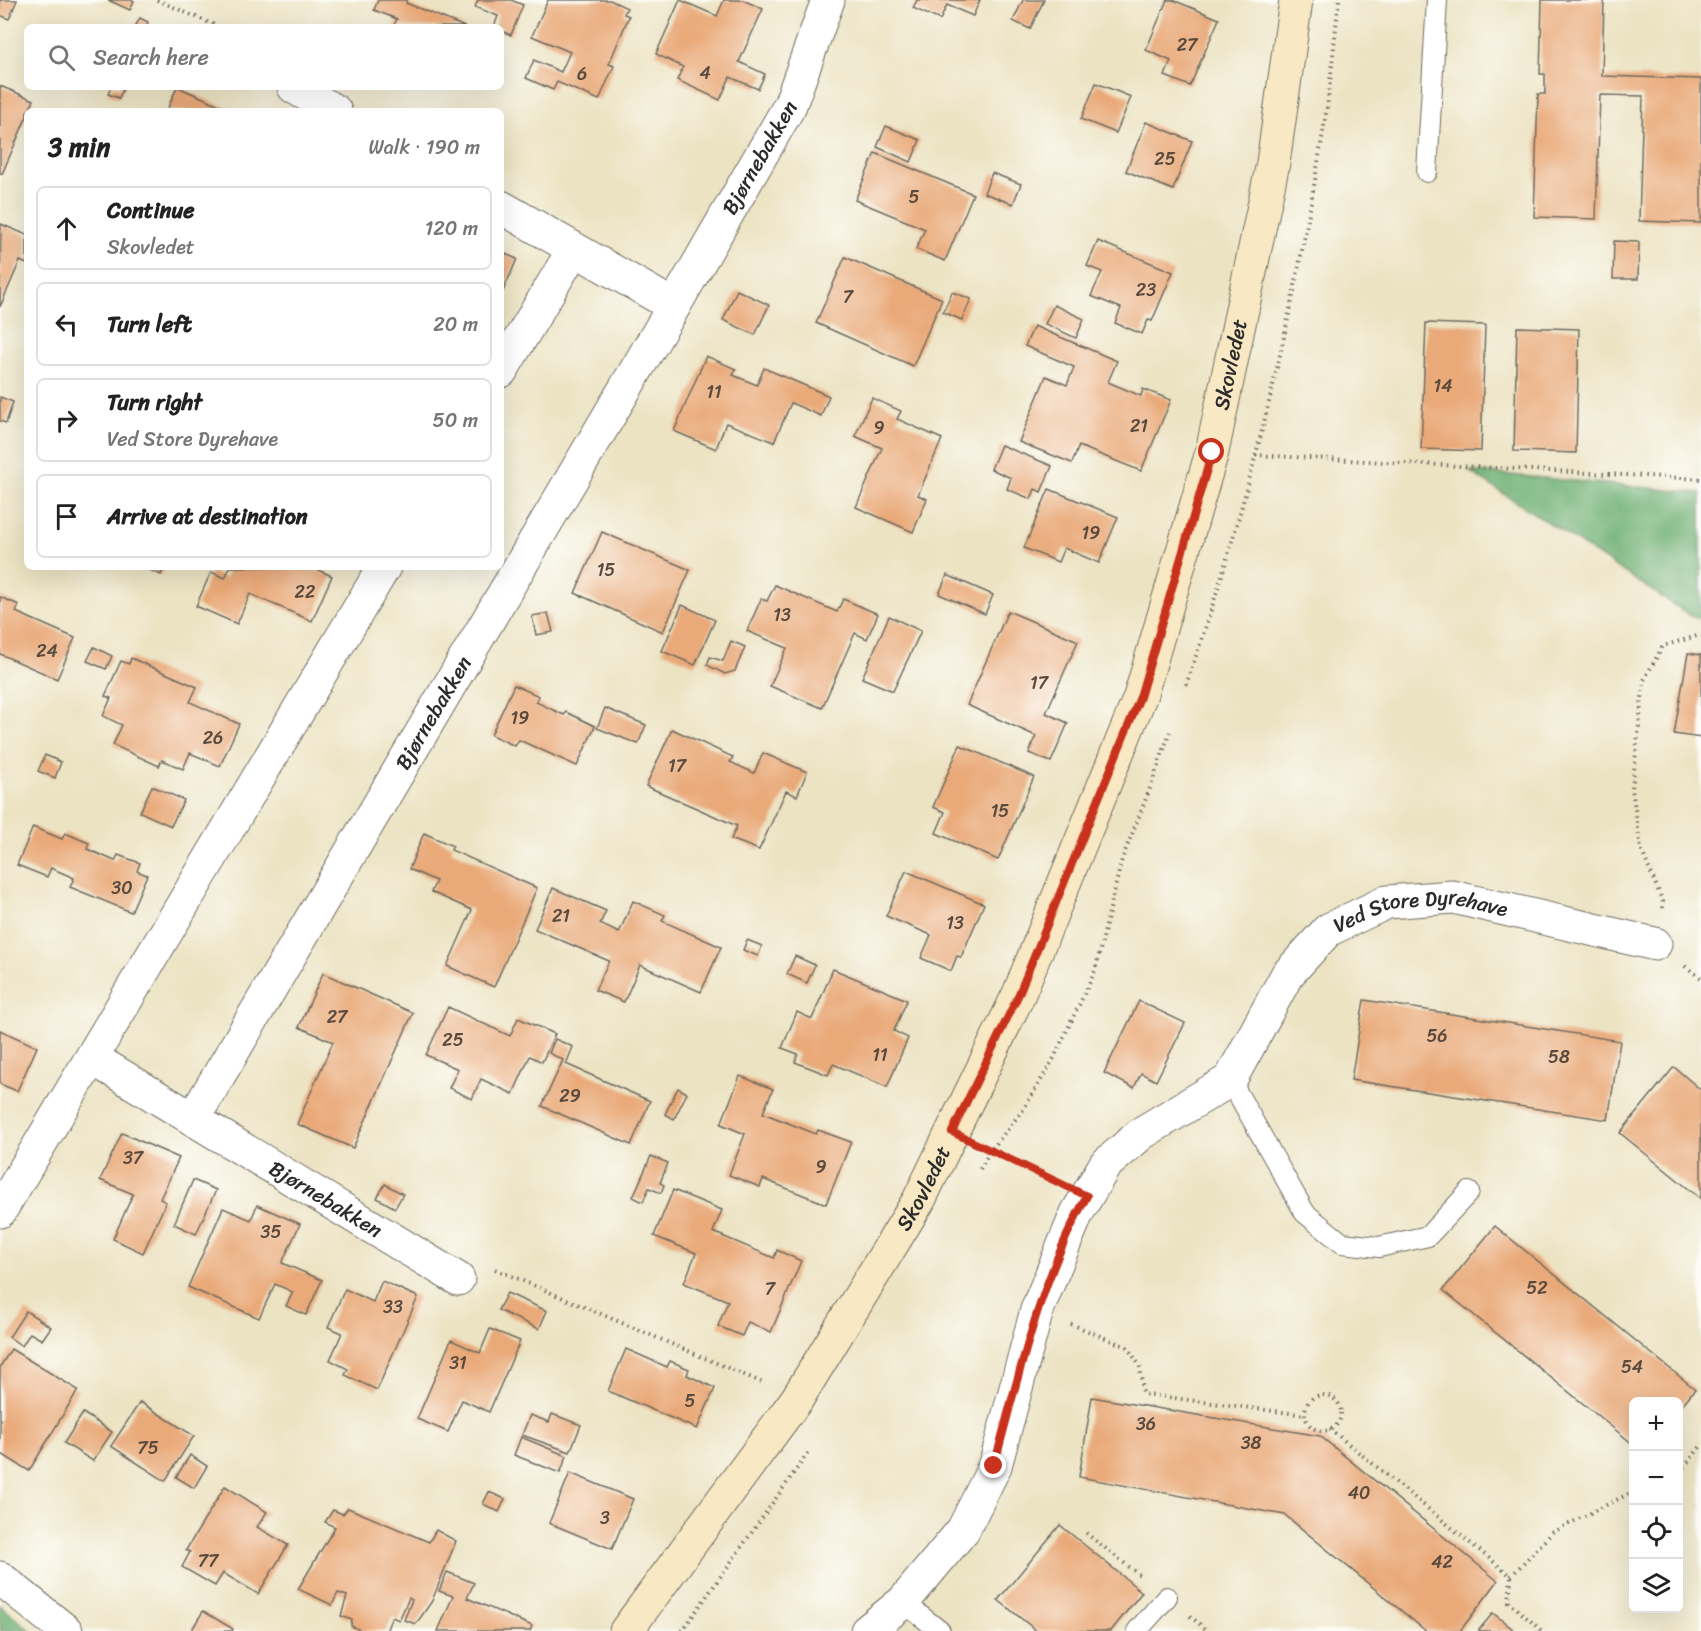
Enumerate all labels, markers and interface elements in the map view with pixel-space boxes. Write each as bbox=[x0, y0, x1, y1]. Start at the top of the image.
search box bbox=[24, 24, 504, 90]
house number: 27 bbox=[1177, 29, 1199, 61]
text: Search here bbox=[93, 38, 209, 77]
icon: search bbox=[45, 41, 78, 74]
house number: 4 bbox=[699, 57, 711, 89]
house number: 6 bbox=[577, 58, 587, 90]
street label: Bjørnebakken bbox=[711, 93, 808, 222]
text: 3 min bbox=[48, 124, 110, 170]
text: Walk · 190 m bbox=[368, 130, 480, 165]
house number: 25 bbox=[1154, 143, 1176, 175]
house number: 5 bbox=[909, 181, 920, 213]
text: Continue bbox=[107, 191, 195, 230]
text: 120 m bbox=[425, 211, 478, 246]
icon: ahead bbox=[50, 212, 83, 245]
text: Skovledet bbox=[107, 230, 195, 265]
house number: 23 bbox=[1136, 274, 1156, 306]
house number: 7 bbox=[843, 281, 855, 313]
text: Turn left bbox=[107, 305, 192, 344]
text: 20 m bbox=[433, 307, 478, 342]
icon: left bbox=[50, 308, 83, 341]
street label: Skovledet bbox=[1202, 316, 1259, 414]
house number: 14 bbox=[1434, 370, 1452, 402]
house number: 11 bbox=[706, 376, 722, 408]
text: Turn right bbox=[107, 383, 202, 422]
text: 50 m bbox=[433, 403, 478, 438]
icon: right bbox=[50, 404, 83, 437]
house number: 21 bbox=[1130, 410, 1148, 442]
house number: 9 bbox=[873, 412, 885, 444]
text: Ved Store Dyrehave bbox=[107, 422, 278, 457]
route start bbox=[1198, 438, 1224, 464]
text: Arrive at destination bbox=[107, 497, 308, 536]
icon: arrive bbox=[50, 500, 83, 533]
house number: 19 bbox=[1082, 517, 1100, 549]
house number: 15 bbox=[597, 554, 615, 586]
house number: 22 bbox=[295, 576, 315, 608]
house number: 13 bbox=[773, 599, 791, 631]
house number: 24 bbox=[36, 635, 58, 667]
street label: Bjørnebakken bbox=[385, 648, 482, 777]
house number: 17 bbox=[1030, 667, 1050, 699]
house number: 19 bbox=[511, 702, 529, 734]
house number: 26 bbox=[203, 722, 223, 754]
house number: 17 bbox=[668, 750, 688, 782]
house number: 15 bbox=[991, 795, 1009, 827]
house number: 30 bbox=[111, 872, 133, 904]
street label: Ved Store Dyrehave bbox=[1327, 878, 1512, 944]
house number: 21 bbox=[552, 900, 570, 932]
house number: 13 bbox=[946, 907, 964, 939]
house number: 27 bbox=[327, 1001, 349, 1033]
house number: 56 bbox=[1426, 1020, 1448, 1052]
house number: 25 bbox=[442, 1024, 464, 1056]
house number: 11 bbox=[872, 1039, 888, 1071]
house number: 58 bbox=[1548, 1041, 1570, 1073]
house number: 29 bbox=[559, 1080, 581, 1112]
street label: Skovledet bbox=[885, 1139, 962, 1239]
house number: 37 bbox=[123, 1142, 145, 1174]
street label: Bjørnebakken bbox=[261, 1150, 390, 1248]
house number: 9 bbox=[815, 1151, 827, 1183]
house number: 35 bbox=[261, 1216, 281, 1248]
house number: 52 bbox=[1526, 1272, 1548, 1304]
house number: 7 bbox=[765, 1273, 777, 1305]
house number: 33 bbox=[383, 1291, 403, 1323]
house number: 31 bbox=[449, 1347, 467, 1379]
house number: 54 bbox=[1621, 1351, 1643, 1383]
house number: 5 bbox=[685, 1385, 696, 1417]
map controls bbox=[1629, 1397, 1683, 1613]
button: + bbox=[1629, 1397, 1683, 1451]
house number: 36 bbox=[1136, 1408, 1156, 1440]
house number: 38 bbox=[1241, 1427, 1262, 1459]
house number: 75 bbox=[137, 1432, 159, 1464]
button: − bbox=[1629, 1451, 1683, 1505]
route end bbox=[980, 1452, 1006, 1478]
house number: 40 bbox=[1348, 1477, 1370, 1509]
house number: 3 bbox=[600, 1502, 610, 1534]
button: locate bbox=[1629, 1505, 1683, 1559]
house number: 77 bbox=[198, 1545, 220, 1577]
house number: 42 bbox=[1431, 1546, 1453, 1578]
button: layers bbox=[1629, 1559, 1683, 1613]

